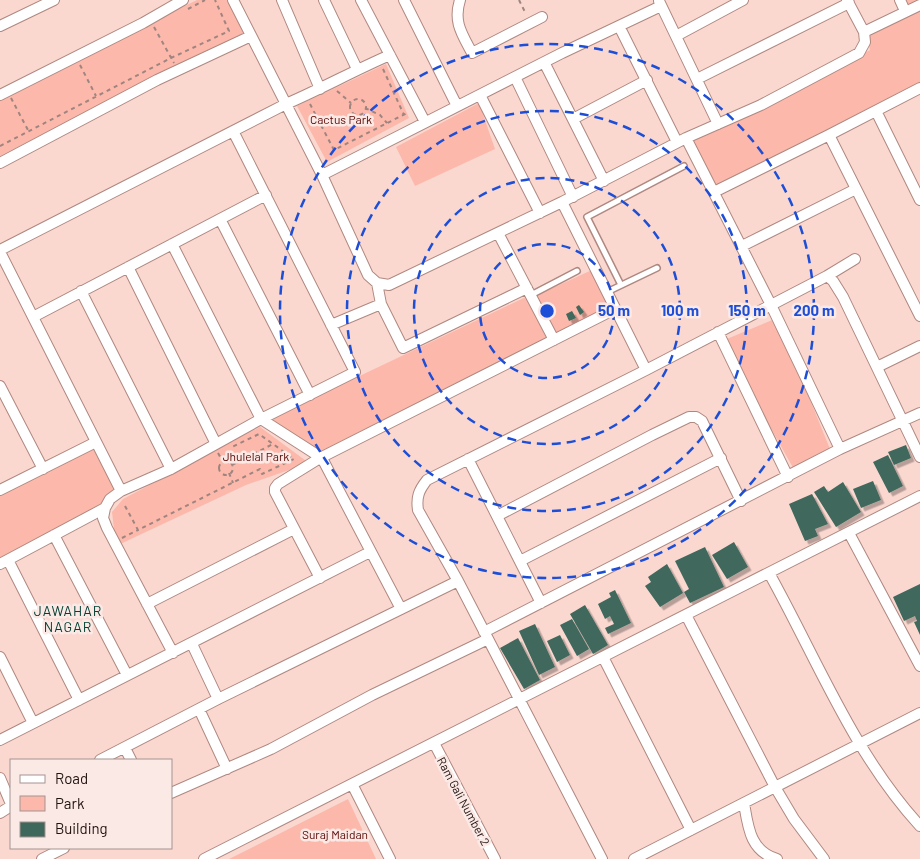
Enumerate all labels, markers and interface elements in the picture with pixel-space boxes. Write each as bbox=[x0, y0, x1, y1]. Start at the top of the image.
park label: Cactus Park bbox=[310, 112, 372, 126]
text: 50 m bbox=[598, 301, 630, 319]
text: 100 m bbox=[661, 301, 699, 319]
text: 150 m bbox=[728, 301, 766, 319]
text: 200 m bbox=[793, 301, 835, 319]
centre of rings bbox=[538, 302, 556, 320]
park label: Jhulelal Park bbox=[223, 449, 289, 463]
district label: JAWAHAR NAGAR bbox=[34, 602, 102, 635]
street label: Ram Gali Number 2 bbox=[435, 754, 493, 848]
legend bbox=[10, 759, 172, 849]
text: Road bbox=[55, 769, 88, 787]
text: Park bbox=[55, 794, 85, 812]
text: Building bbox=[55, 819, 108, 837]
park label: Suraj Maidan bbox=[302, 827, 368, 841]

